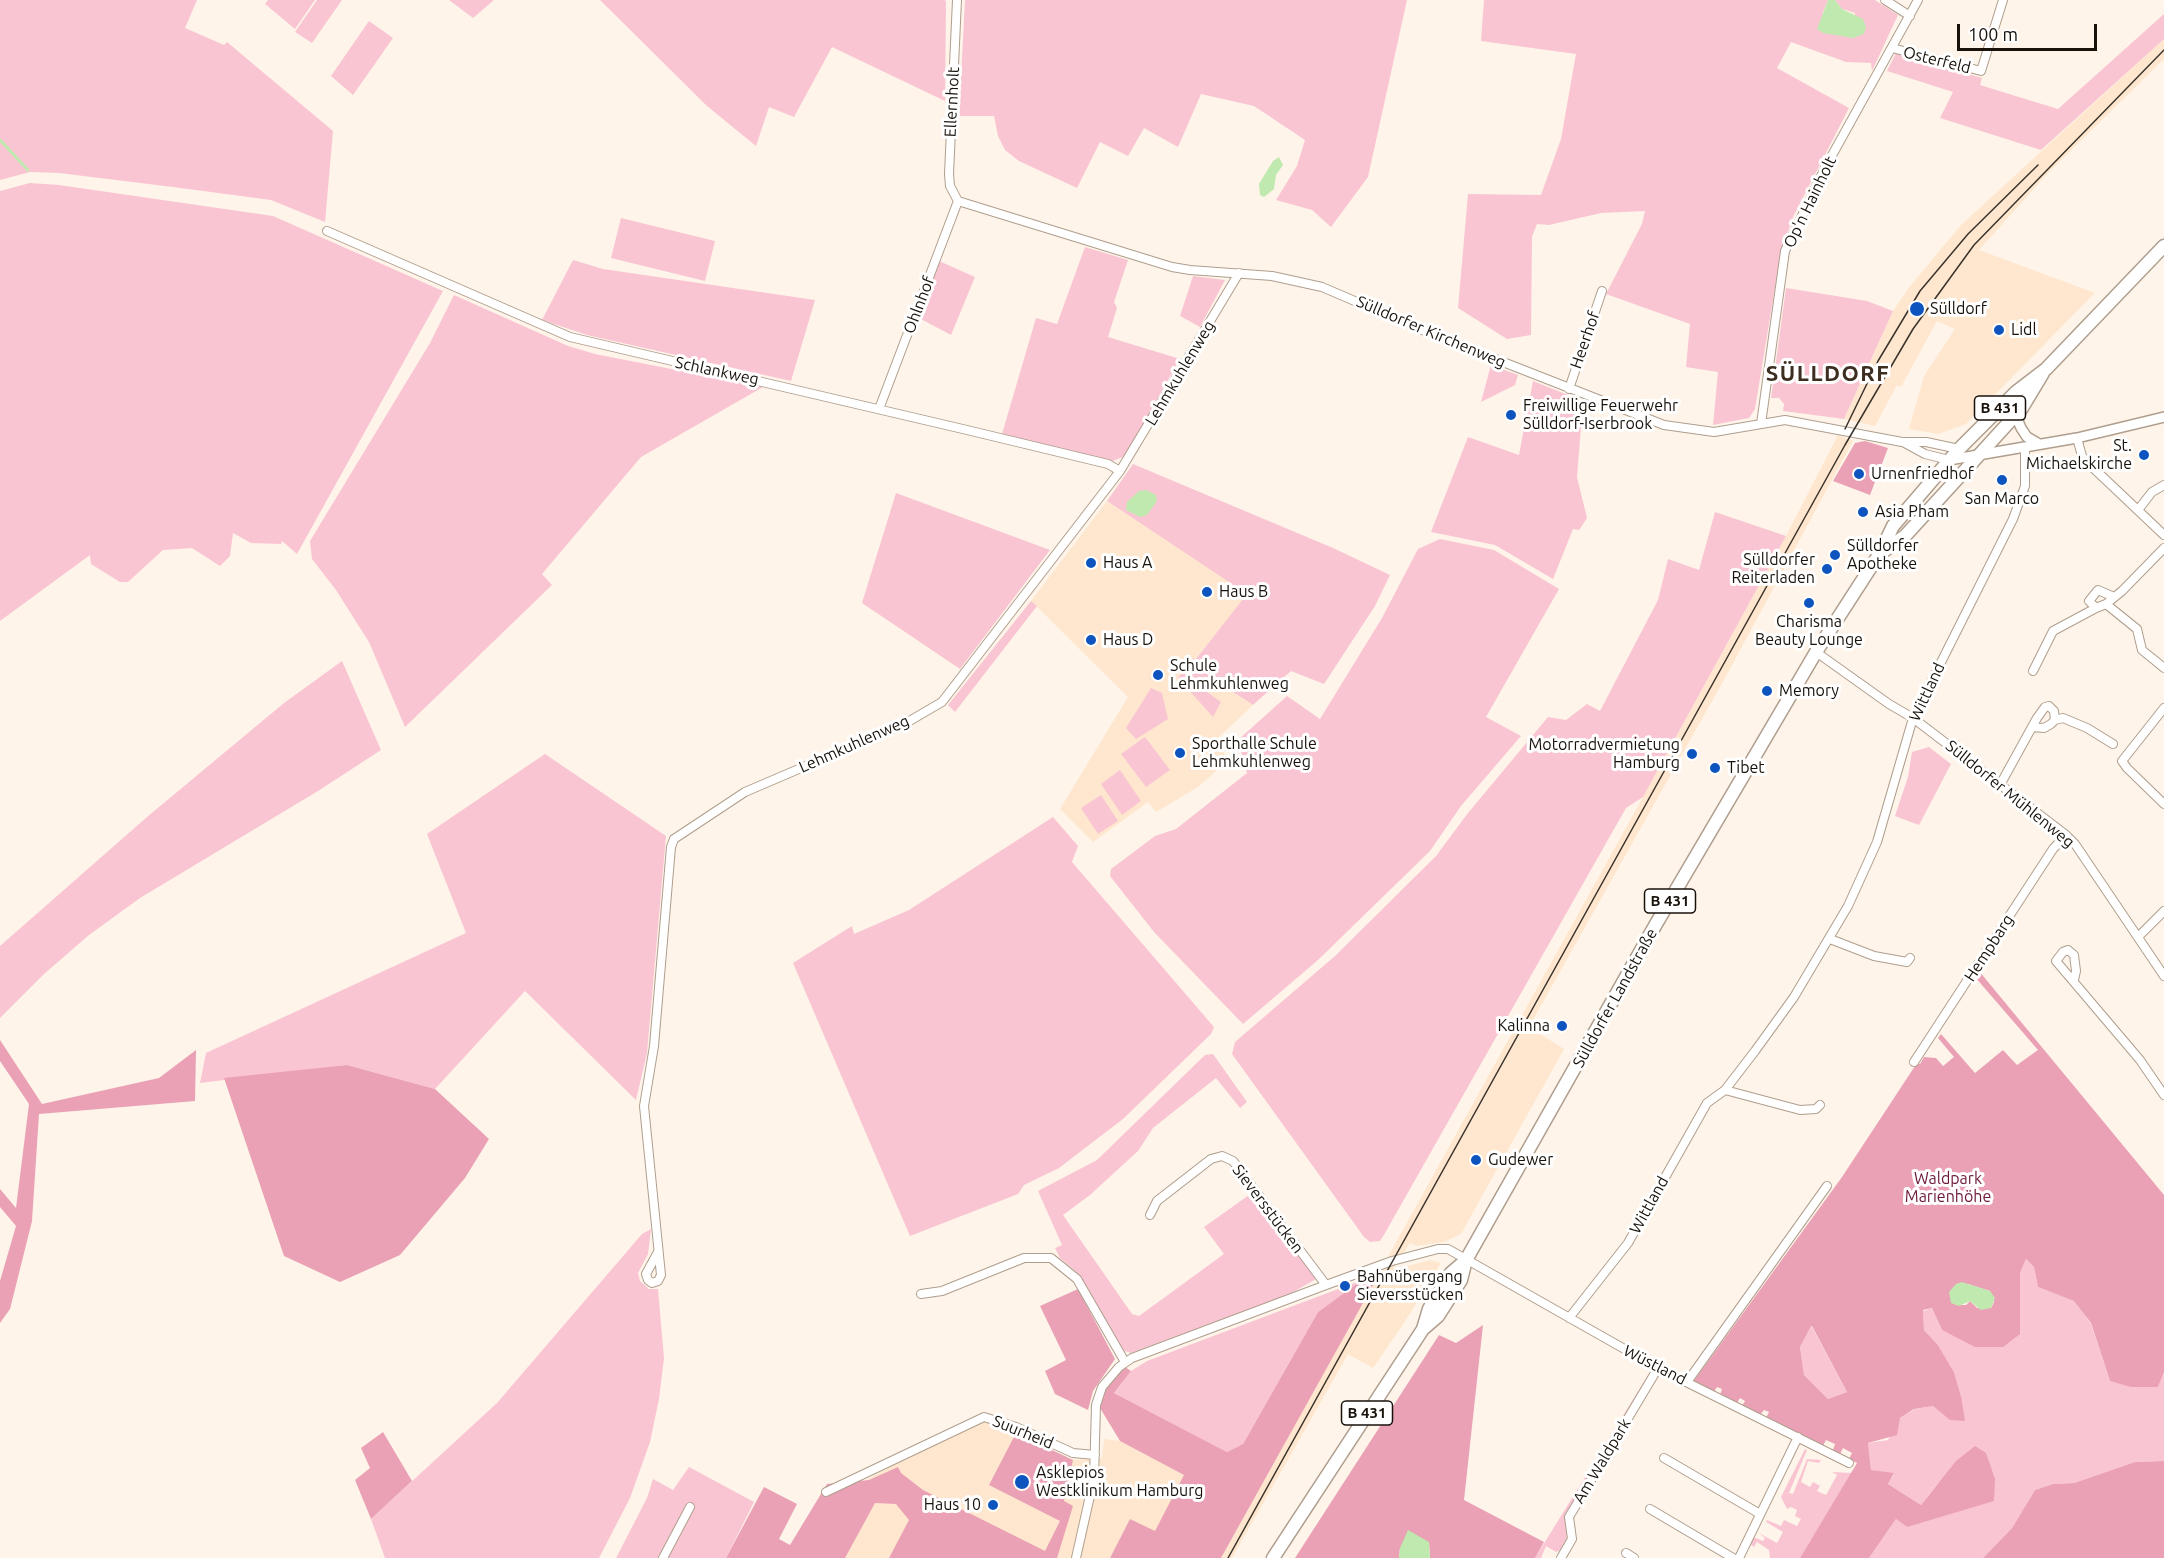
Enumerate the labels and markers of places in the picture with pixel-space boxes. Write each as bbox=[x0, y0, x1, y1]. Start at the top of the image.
place label: Sülldorf bbox=[1930, 299, 1987, 319]
marker: Sülldorf bbox=[1908, 300, 1926, 318]
place label: Lidl bbox=[2011, 320, 2037, 340]
marker: Lidl bbox=[1992, 323, 2006, 337]
place label: Freiwillige Feuerwehr Sülldorf-Iserbrook bbox=[1523, 396, 1678, 434]
marker: Freiwillige Feuerwehr Sülldorf-Iserbrook bbox=[1504, 408, 1518, 422]
place label: St. Michaelskirche bbox=[2026, 436, 2132, 474]
marker: St. Michaelskirche bbox=[2137, 448, 2151, 462]
place label: Urnenfriedhof bbox=[1871, 464, 1974, 484]
marker: Urnenfriedhof bbox=[1852, 467, 1866, 481]
marker: San Marco bbox=[1995, 473, 2009, 487]
place label: San Marco bbox=[1965, 489, 2039, 509]
place label: Asia Pham bbox=[1875, 502, 1949, 522]
marker: Asia Pham bbox=[1856, 505, 1870, 519]
place label: Sülldorfer Apotheke bbox=[1847, 536, 1919, 574]
marker: Sülldorfer Apotheke bbox=[1828, 548, 1842, 562]
place label: Sülldorfer Reiterladen bbox=[1731, 550, 1815, 588]
place label: Haus A bbox=[1103, 553, 1153, 573]
marker: Haus A bbox=[1084, 556, 1098, 570]
marker: Sülldorfer Reiterladen bbox=[1820, 562, 1834, 576]
place label: Haus B bbox=[1219, 582, 1268, 602]
marker: Haus B bbox=[1200, 585, 1214, 599]
marker: Charisma Beauty Lounge bbox=[1802, 596, 1816, 610]
place label: Charisma Beauty Lounge bbox=[1755, 612, 1863, 650]
place label: Haus D bbox=[1103, 630, 1153, 650]
marker: Haus D bbox=[1084, 633, 1098, 647]
place label: Schule Lehmkuhlenweg bbox=[1170, 656, 1289, 694]
marker: Schule Lehmkuhlenweg bbox=[1151, 668, 1165, 682]
place label: Memory bbox=[1779, 681, 1839, 701]
marker: Memory bbox=[1760, 684, 1774, 698]
place label: Sporthalle Schule Lehmkuhlenweg bbox=[1192, 734, 1317, 772]
place label: Motorradvermietung Hamburg bbox=[1528, 735, 1680, 773]
marker: Sporthalle Schule Lehmkuhlenweg bbox=[1173, 746, 1187, 760]
marker: Motorradvermietung Hamburg bbox=[1685, 747, 1699, 761]
place label: Tibet bbox=[1727, 758, 1765, 778]
marker: Tibet bbox=[1708, 761, 1722, 775]
place label: Kalinna bbox=[1497, 1016, 1550, 1036]
marker: Kalinna bbox=[1555, 1019, 1569, 1033]
place label: Gudewer bbox=[1488, 1150, 1553, 1170]
marker: Gudewer bbox=[1469, 1153, 1483, 1167]
place label: Bahnübergang Sieversstücken bbox=[1357, 1267, 1463, 1305]
marker: Bahnübergang Sieversstücken bbox=[1338, 1279, 1352, 1293]
place label: Asklepios Westklinikum Hamburg bbox=[1036, 1463, 1203, 1501]
marker: Asklepios Westklinikum Hamburg bbox=[1013, 1473, 1031, 1491]
place label: Haus 10 bbox=[924, 1495, 981, 1515]
marker: Haus 10 bbox=[986, 1498, 1000, 1512]

